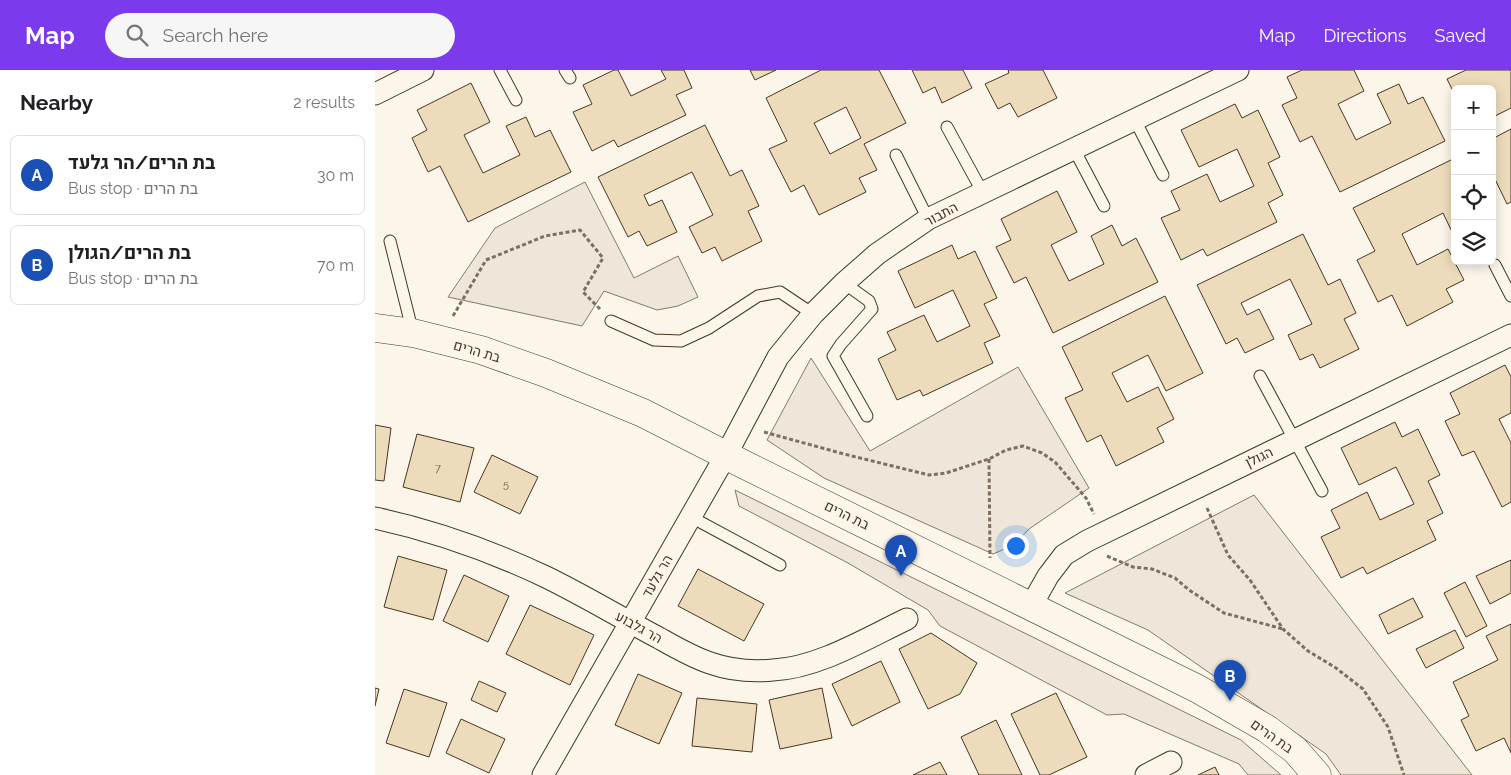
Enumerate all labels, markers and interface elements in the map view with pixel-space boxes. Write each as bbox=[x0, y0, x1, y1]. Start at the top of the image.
search box bbox=[105, 13, 455, 58]
text: Map bbox=[25, 21, 75, 50]
icon: search bbox=[123, 21, 151, 49]
text: Search here bbox=[163, 24, 268, 46]
text: Map bbox=[1259, 25, 1295, 46]
text: Directions bbox=[1323, 25, 1407, 46]
text: Saved bbox=[1435, 25, 1486, 46]
map controls bbox=[1451, 85, 1496, 265]
button: + bbox=[1451, 85, 1496, 130]
text: Nearby bbox=[20, 90, 93, 115]
text: 2 results bbox=[293, 93, 355, 112]
button: − bbox=[1451, 130, 1496, 175]
text: בת הרים/הר גלעד bbox=[68, 151, 215, 173]
text: A bbox=[32, 166, 42, 185]
text: 30 m bbox=[317, 166, 354, 185]
button: locate bbox=[1451, 175, 1496, 220]
text: Bus stop · בת הרים bbox=[68, 179, 198, 198]
street label: התבור bbox=[922, 199, 960, 229]
button: layers bbox=[1451, 220, 1496, 265]
text: בת הרים/הגולן bbox=[68, 241, 191, 263]
text: B bbox=[32, 256, 42, 275]
text: 70 m bbox=[317, 256, 354, 275]
text: Bus stop · בת הרים bbox=[68, 269, 198, 288]
street label: בת הרים bbox=[452, 337, 503, 365]
street label: הגולן bbox=[1242, 443, 1276, 471]
house number: 7 bbox=[435, 462, 441, 475]
house number: 5 bbox=[503, 478, 509, 491]
street label: בת הרים bbox=[822, 497, 873, 533]
your location bbox=[1003, 533, 1029, 559]
pin: A bbox=[885, 535, 917, 576]
street label: הר גלעד bbox=[638, 552, 676, 600]
street label: הר גלבוע bbox=[613, 608, 665, 646]
pin: B bbox=[1214, 660, 1246, 701]
street label: בת הרים bbox=[1248, 716, 1297, 757]

